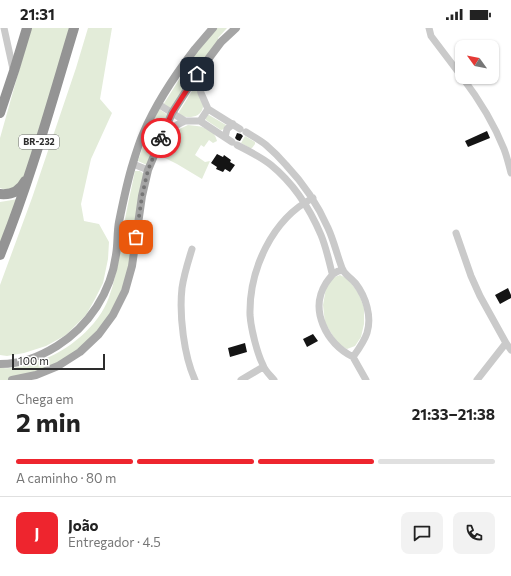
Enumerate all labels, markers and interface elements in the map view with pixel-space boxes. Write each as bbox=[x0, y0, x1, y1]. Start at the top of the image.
text: 21:31 bbox=[20, 5, 55, 23]
north arrow bbox=[455, 40, 499, 84]
map controls bbox=[455, 40, 499, 84]
pin bbox=[180, 57, 214, 91]
icon: home bbox=[186, 63, 208, 85]
courier bbox=[141, 118, 181, 158]
icon: bike bbox=[150, 127, 172, 149]
road number: BR-232 bbox=[19, 135, 59, 149]
pin bbox=[119, 220, 153, 254]
icon: bag bbox=[125, 226, 147, 248]
scale bar bbox=[12, 352, 105, 371]
text: 100 m bbox=[18, 354, 49, 367]
text: Chega em bbox=[16, 391, 74, 407]
text: 21:33–21:38 bbox=[412, 405, 495, 423]
text: 2 min bbox=[16, 406, 81, 437]
text: A caminho · 80 m bbox=[16, 470, 116, 486]
button: chat bbox=[401, 512, 443, 554]
button: phone bbox=[453, 512, 495, 554]
text: João bbox=[68, 516, 99, 534]
text: J bbox=[35, 524, 39, 542]
text: Entregador · 4.5 bbox=[68, 534, 161, 550]

